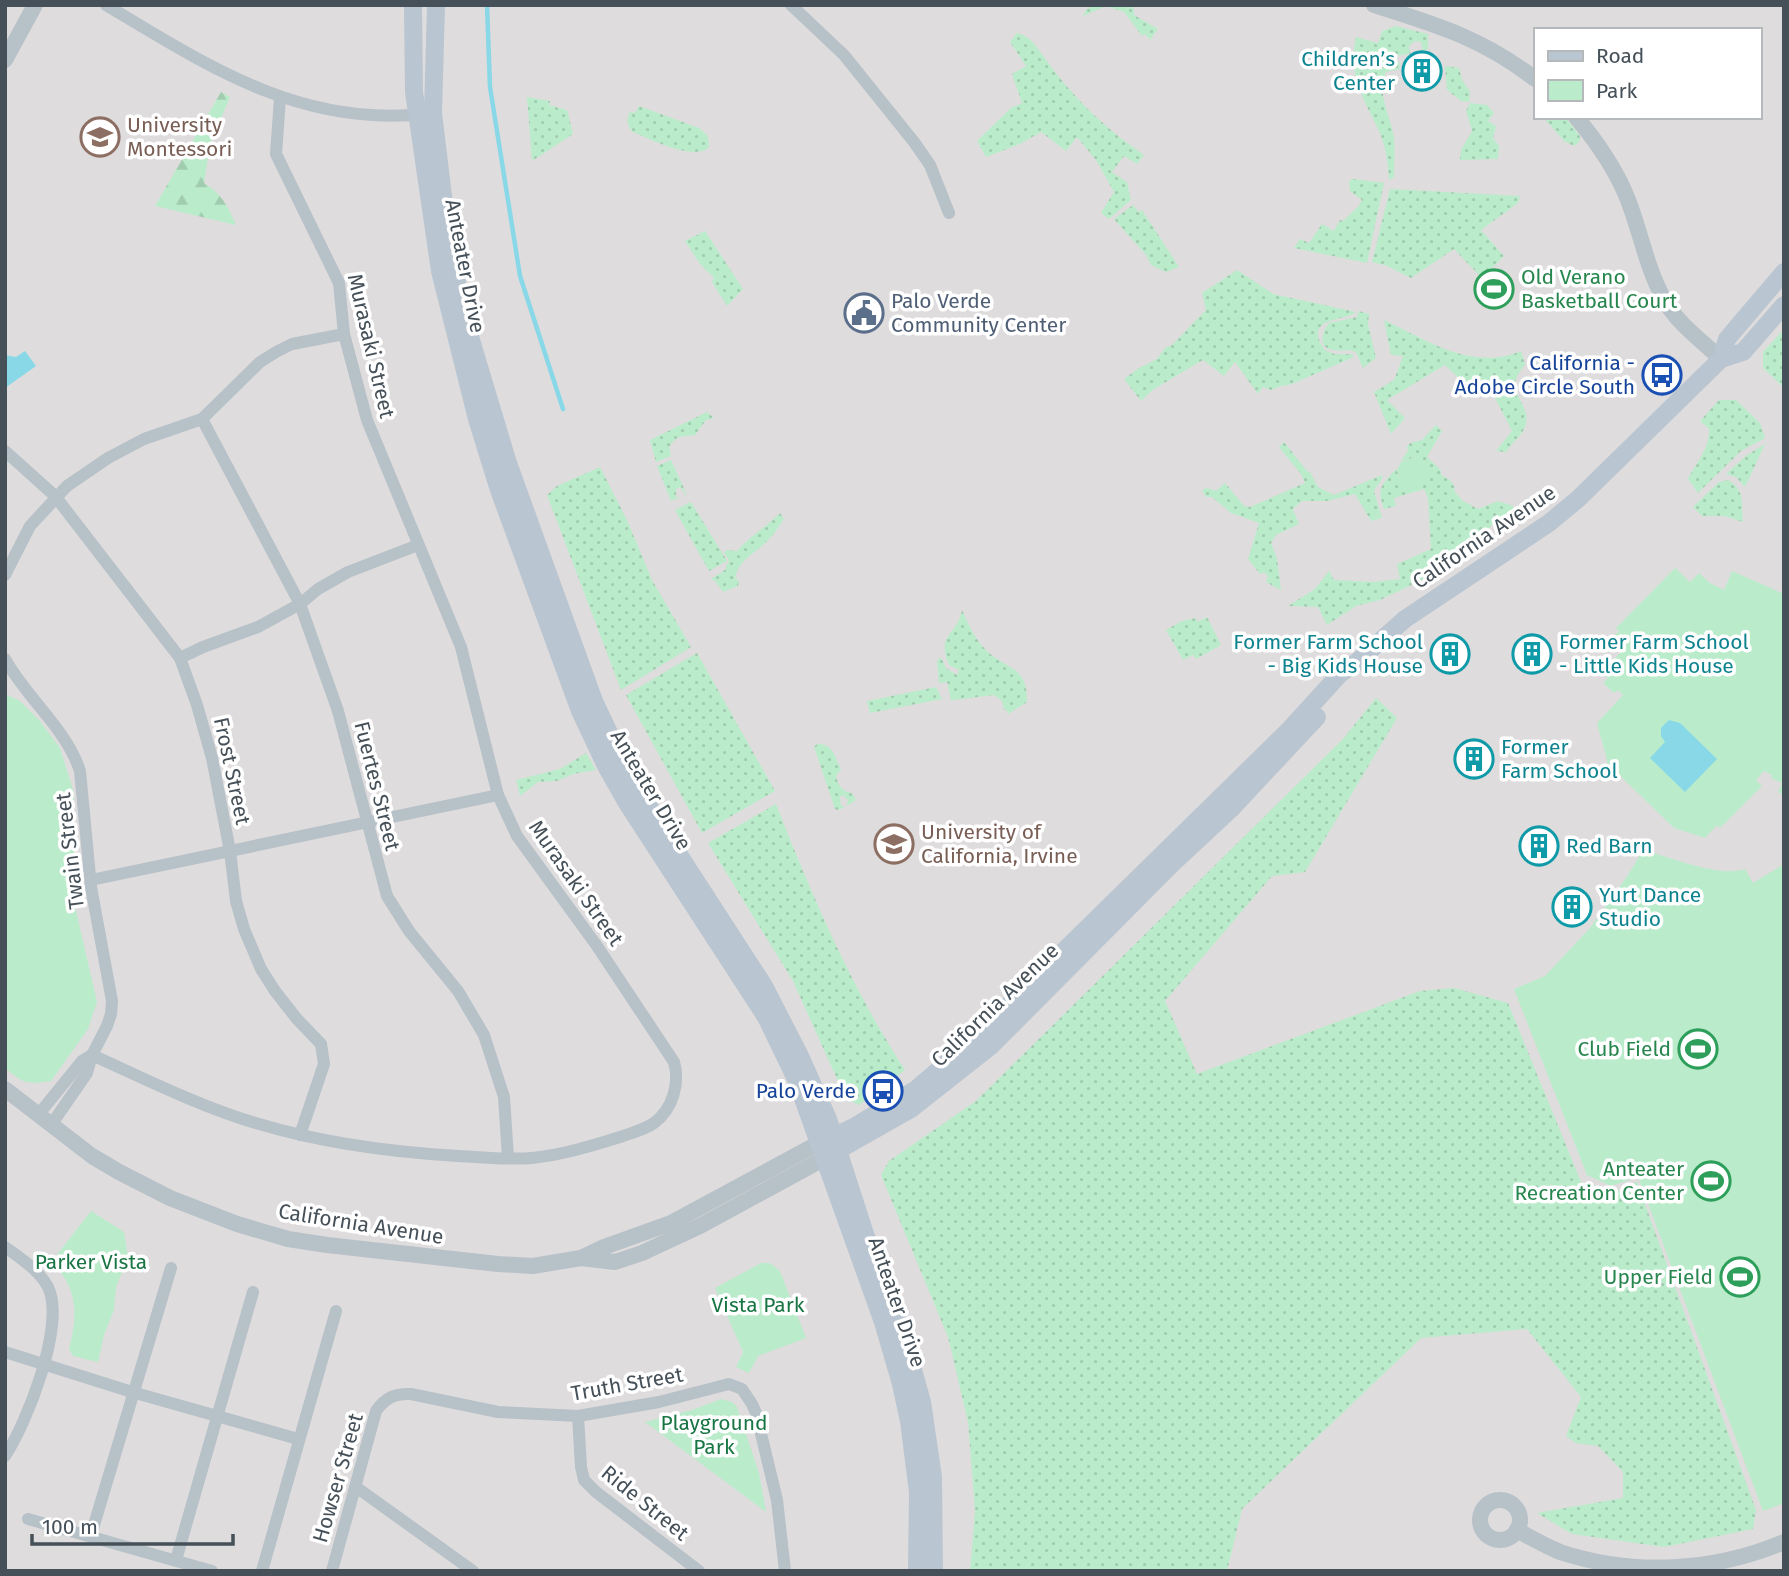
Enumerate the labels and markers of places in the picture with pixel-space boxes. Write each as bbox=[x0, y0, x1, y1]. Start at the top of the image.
place label: Children’s Center bbox=[1301, 46, 1395, 96]
building icon: Children’s Center bbox=[1401, 50, 1443, 92]
place label: University Montessori bbox=[127, 112, 232, 162]
school or university icon: University Montessori bbox=[79, 116, 121, 158]
place label: Old Verano Basketball Court bbox=[1521, 264, 1678, 314]
sports icon: Old Verano Basketball Court bbox=[1473, 268, 1515, 310]
place label: Palo Verde Community Center bbox=[891, 288, 1066, 338]
public building icon: Palo Verde Community Center bbox=[843, 292, 885, 334]
place label: California - Adobe Circle South bbox=[1455, 350, 1635, 400]
bus stop icon: California - Adobe Circle South bbox=[1641, 354, 1683, 396]
place label: Former Farm School - Big Kids House bbox=[1233, 629, 1423, 679]
place label: Former Farm School - Little Kids House bbox=[1559, 629, 1749, 679]
building icon: Former Farm School - Big Kids House bbox=[1429, 633, 1471, 675]
building icon: Former Farm School - Little Kids House bbox=[1511, 633, 1553, 675]
place label: Former Farm School bbox=[1501, 734, 1618, 784]
building icon: Former Farm School bbox=[1453, 738, 1495, 780]
place label: University of California, Irvine bbox=[921, 819, 1078, 869]
school or university icon: University of California, Irvine bbox=[873, 823, 915, 865]
building icon: Red Barn bbox=[1518, 825, 1560, 867]
place label: Red Barn bbox=[1566, 833, 1653, 859]
place label: Yurt Dance Studio bbox=[1599, 882, 1701, 932]
building icon: Yurt Dance Studio bbox=[1551, 886, 1593, 928]
sports icon: Club Field bbox=[1677, 1028, 1719, 1070]
place label: Club Field bbox=[1577, 1036, 1671, 1062]
bus stop icon: Palo Verde bbox=[862, 1070, 904, 1112]
place label: Palo Verde bbox=[756, 1078, 856, 1104]
place label: Anteater Recreation Center bbox=[1514, 1156, 1684, 1206]
sports icon: Anteater Recreation Center bbox=[1690, 1160, 1732, 1202]
sports icon: Upper Field bbox=[1719, 1256, 1761, 1298]
place label: Upper Field bbox=[1603, 1264, 1713, 1290]

